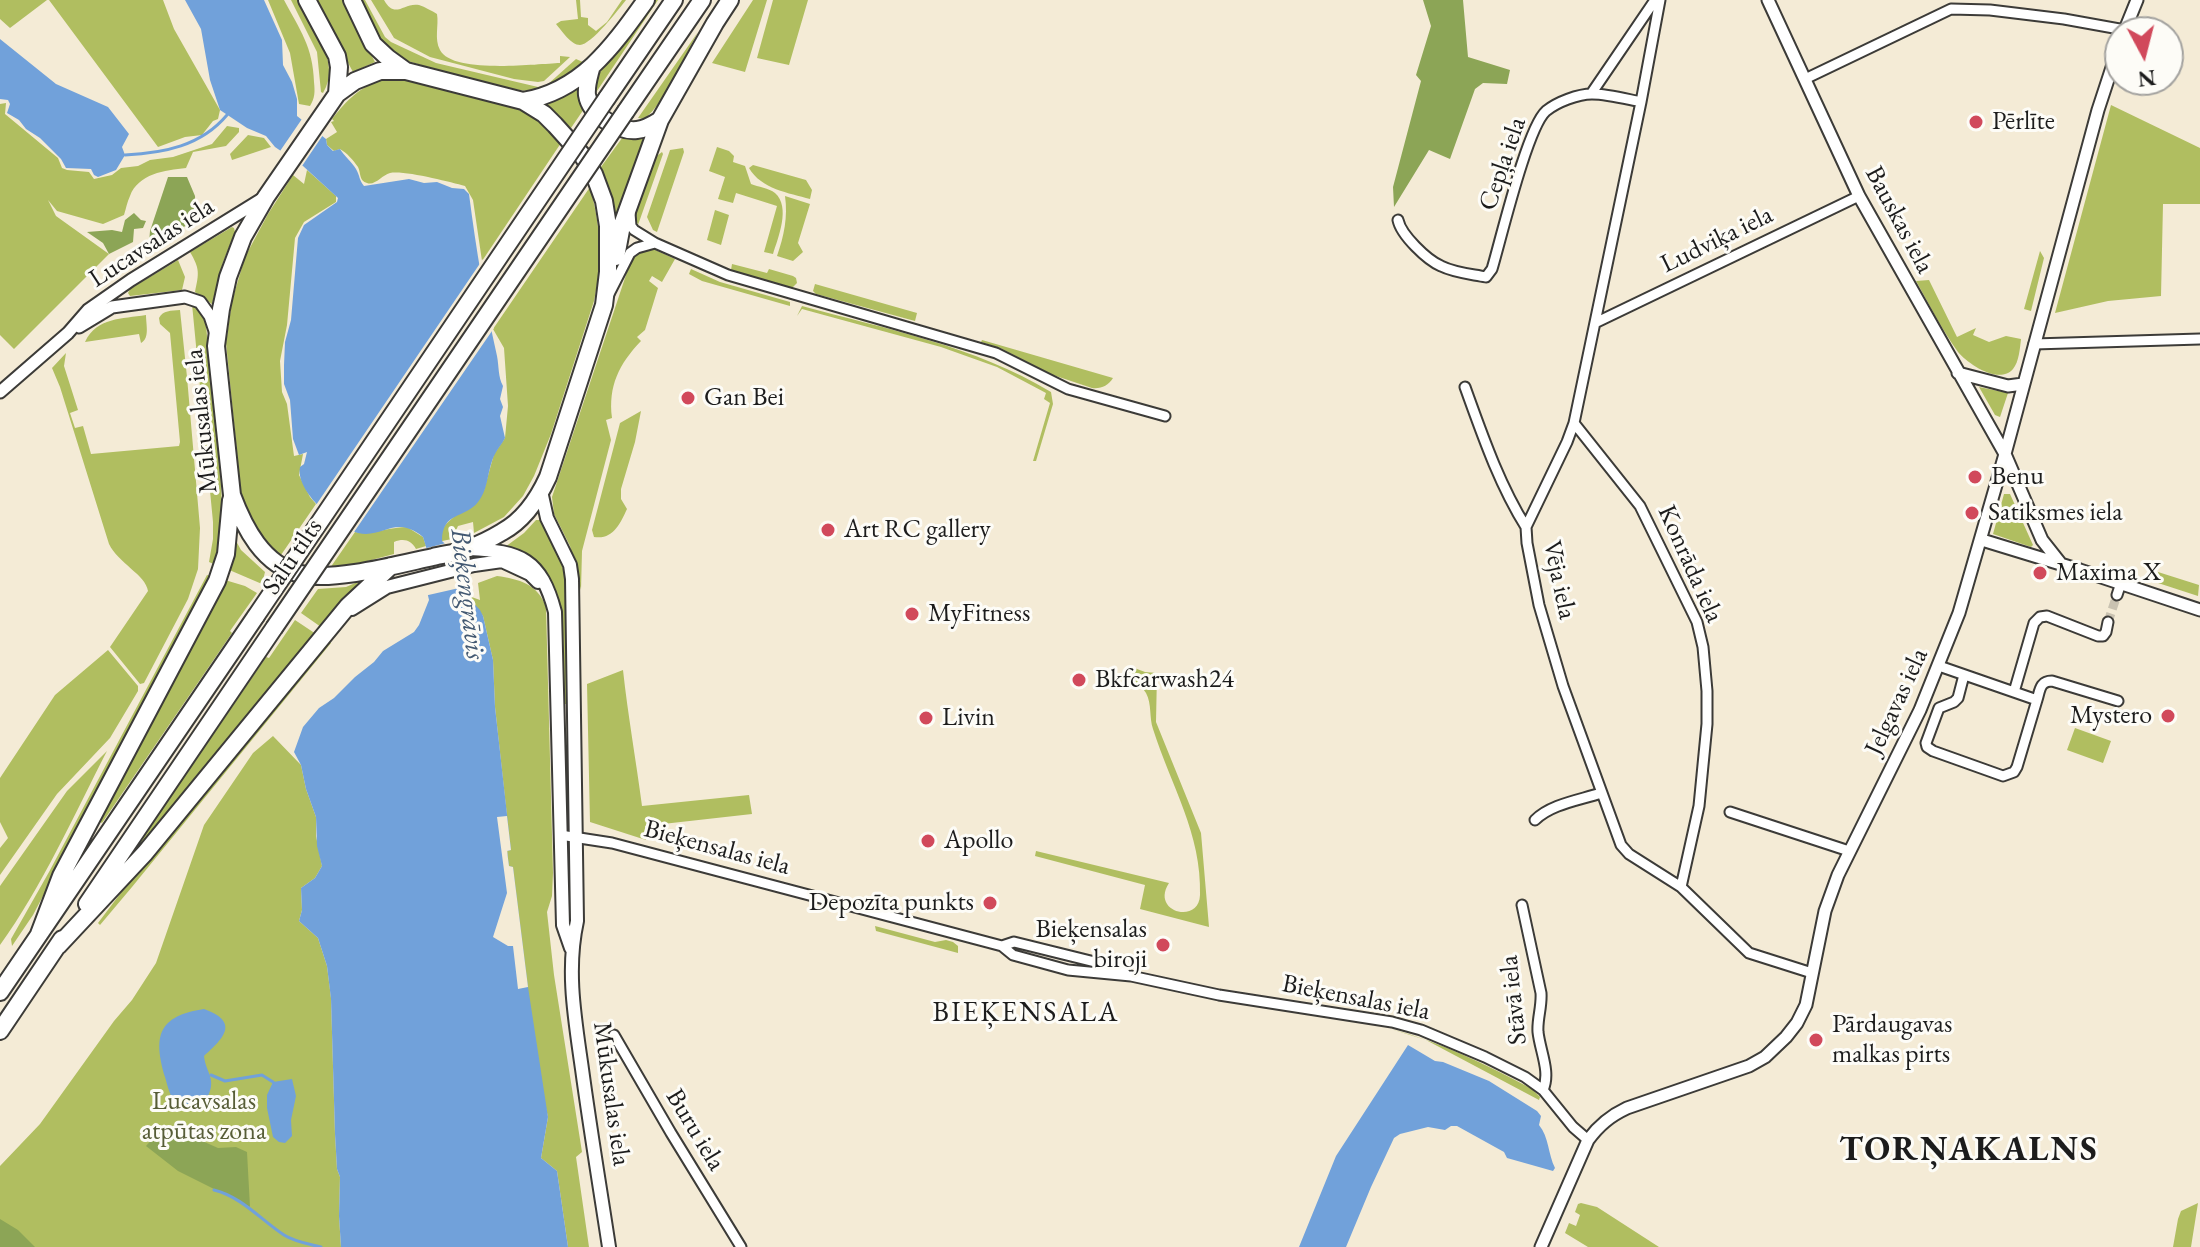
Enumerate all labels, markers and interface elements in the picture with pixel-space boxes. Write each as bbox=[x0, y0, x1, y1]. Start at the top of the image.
north arrow bbox=[2104, 16, 2184, 96]
text: N bbox=[2136, 63, 2157, 94]
place label: Pērlīte bbox=[1992, 106, 2055, 138]
street label: Cepļa iela bbox=[1473, 113, 1533, 215]
marker: Pērlīte bbox=[1967, 113, 1985, 131]
street label: Bauskas iela bbox=[1858, 161, 1940, 279]
street label: Lucavsalas iela bbox=[84, 191, 220, 295]
street label: Ludviķa iela bbox=[1656, 200, 1778, 280]
street label: Mūkusalas iela bbox=[179, 347, 225, 495]
place label: Gan Bei bbox=[704, 382, 784, 414]
marker: Gan Bei bbox=[679, 389, 697, 407]
place label: Benu bbox=[1991, 461, 2044, 493]
marker: Benu bbox=[1966, 468, 1984, 486]
place label: Satiksmes iela bbox=[1988, 497, 2123, 529]
street label: Konrāda iela bbox=[1650, 500, 1730, 628]
marker: Satiksmes iela bbox=[1963, 504, 1981, 522]
street label: Salu tilts bbox=[256, 513, 330, 601]
place label: Art RC gallery bbox=[844, 514, 991, 546]
marker: Art RC gallery bbox=[819, 521, 837, 539]
water label: Bieķengrāvis bbox=[442, 527, 492, 661]
street label: Vēja iela bbox=[1535, 538, 1583, 622]
place label: Maxima X bbox=[2056, 557, 2161, 589]
marker: Maxima X bbox=[2031, 564, 2049, 582]
place label: MyFitness bbox=[928, 598, 1030, 630]
marker: MyFitness bbox=[903, 605, 921, 623]
street label: Jelgavas iela bbox=[1859, 644, 1935, 760]
place label: Bkfcarwash24 bbox=[1095, 664, 1234, 696]
marker: Bkfcarwash24 bbox=[1070, 671, 1088, 689]
place label: Mystero bbox=[2070, 700, 2152, 732]
place label: Livin bbox=[942, 702, 995, 734]
marker: Mystero bbox=[2159, 707, 2177, 725]
marker: Livin bbox=[917, 709, 935, 727]
street label: Bieķensalas iela bbox=[641, 814, 793, 882]
place label: Apollo bbox=[944, 825, 1013, 857]
marker: Apollo bbox=[919, 832, 937, 850]
place label: Depozīta punkts bbox=[809, 887, 974, 919]
marker: Depozīta punkts bbox=[981, 894, 999, 912]
place label: Bieķensalas biroji bbox=[1035, 914, 1147, 976]
marker: Bieķensalas biroji bbox=[1154, 936, 1172, 954]
street label: Stāvā iela bbox=[1494, 954, 1534, 1046]
street label: Bieķensalas iela bbox=[1279, 968, 1433, 1028]
district label: BIEĶENSALA bbox=[933, 996, 1119, 1030]
place label: Pārdaugavas malkas pirts bbox=[1832, 1009, 1952, 1070]
street label: Mūkusalas iela bbox=[585, 1020, 637, 1168]
marker: Pārdaugavas malkas pirts bbox=[1807, 1031, 1825, 1049]
street label: Buru iela bbox=[659, 1084, 731, 1176]
park label: Lucavsalas atpūtas zona bbox=[142, 1086, 266, 1148]
district label: TORŅAKALNS bbox=[1839, 1131, 2099, 1171]

